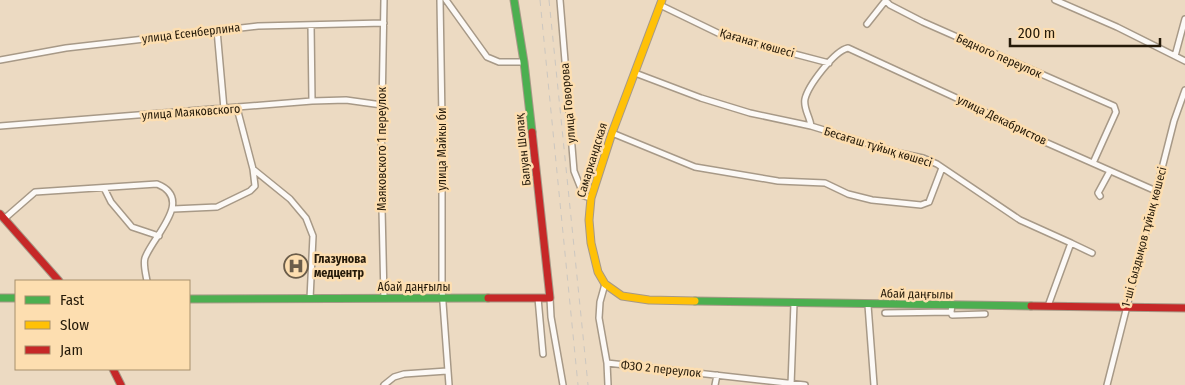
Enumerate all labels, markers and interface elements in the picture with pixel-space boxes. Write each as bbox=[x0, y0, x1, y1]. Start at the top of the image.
scale bar bbox=[1010, 15, 1160, 47]
street label: улица Есенберлина bbox=[141, 20, 241, 46]
text: 200 m bbox=[1018, 24, 1055, 42]
street label: Қағанат көшесі bbox=[718, 26, 796, 60]
street label: Бедного переулок bbox=[954, 31, 1044, 81]
street label: улица Говорова bbox=[558, 62, 578, 144]
street label: Маяковского 1 переулок bbox=[375, 87, 389, 211]
street label: улица Декабристов bbox=[955, 92, 1049, 148]
street label: улица Маяковского bbox=[141, 102, 241, 122]
street label: улица Майкы би bbox=[435, 108, 449, 190]
street label: Балуан Шолақ bbox=[512, 113, 534, 187]
street label: Самаркандская bbox=[574, 121, 610, 199]
street label: Бесағаш тұйық көшесі bbox=[822, 124, 934, 170]
street label: 1-ші Сыздықов тұйық көшесі bbox=[1118, 165, 1170, 309]
place label: Глазунова медцентр bbox=[314, 252, 366, 280]
hospital icon: Глазунова медцентр bbox=[283, 253, 309, 279]
legend bbox=[15, 280, 190, 370]
street label: Абай даңғылы bbox=[378, 280, 450, 294]
street label: Абай даңғылы bbox=[880, 286, 954, 302]
text: Fast bbox=[60, 291, 84, 309]
text: Slow bbox=[60, 316, 89, 334]
text: Jam bbox=[60, 341, 83, 359]
street label: ФЗО 2 переулок bbox=[620, 358, 702, 380]

